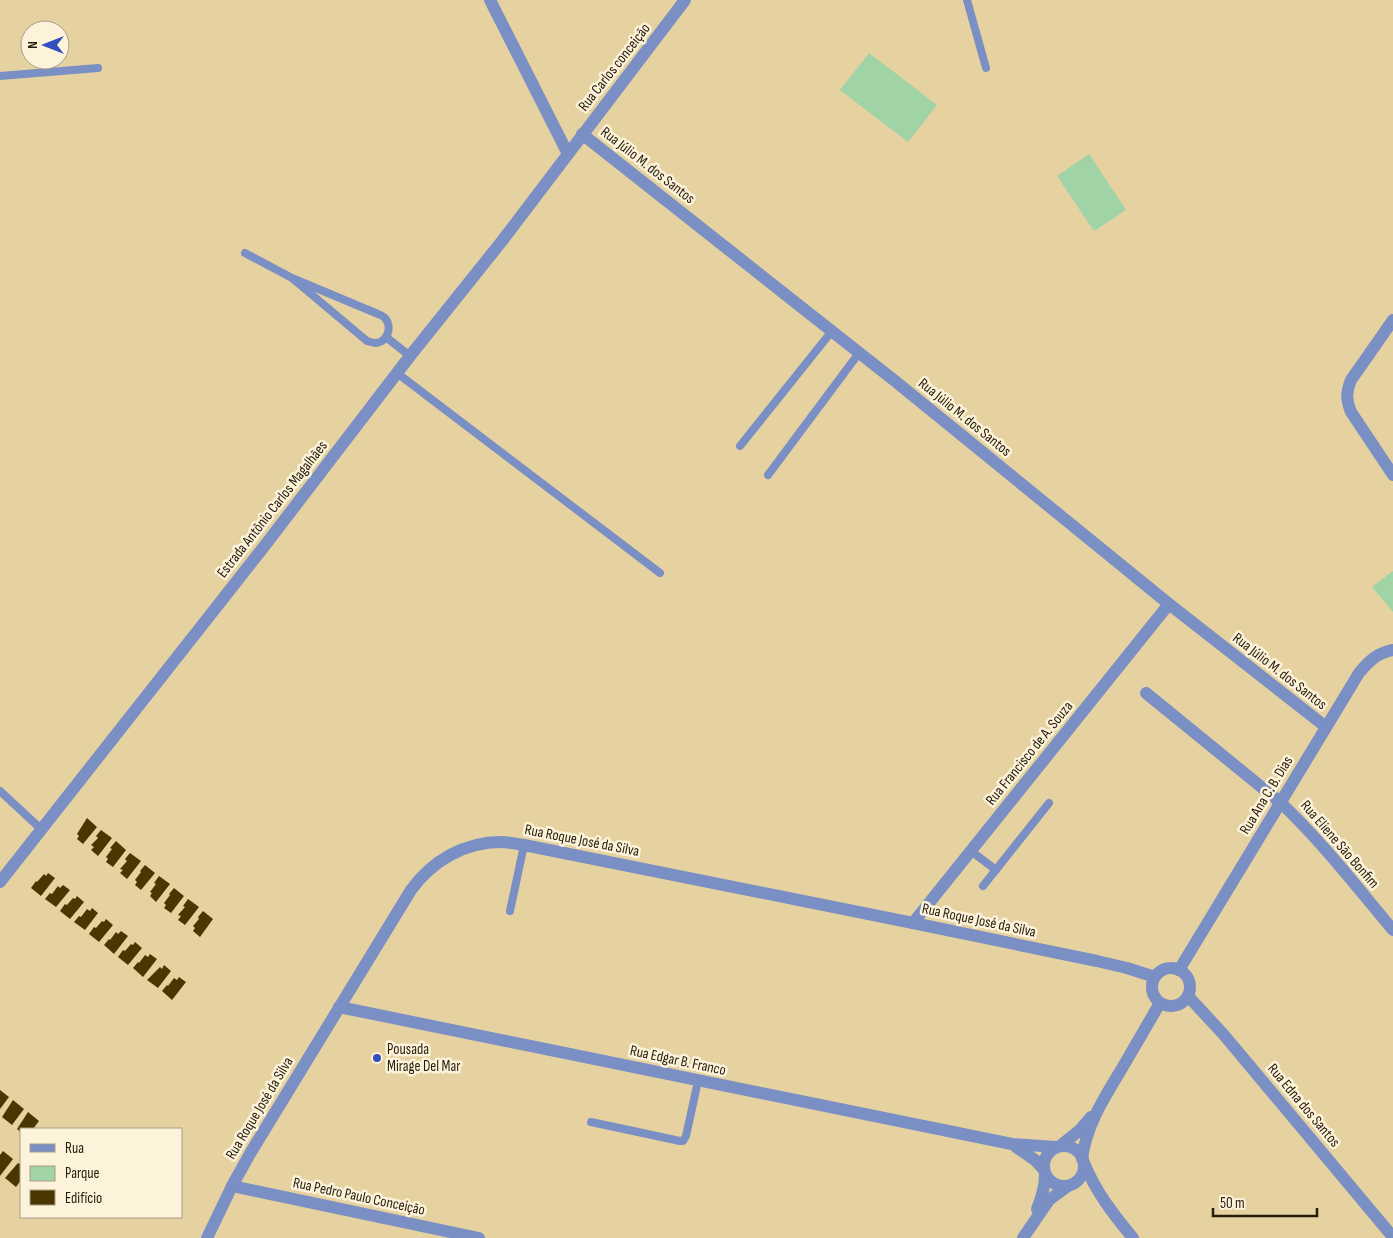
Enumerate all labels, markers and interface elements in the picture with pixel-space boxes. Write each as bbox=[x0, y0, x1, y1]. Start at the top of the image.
north arrow bbox=[20, 20, 70, 70]
street label: Rua Carlos conceição bbox=[574, 20, 655, 115]
text: N bbox=[24, 41, 41, 49]
street label: Rua Júlio M. dos Santos bbox=[597, 123, 699, 208]
street label: Rua Júlio M. dos Santos bbox=[914, 374, 1015, 461]
street label: Estrada Antônio Carlos Magalhães bbox=[213, 437, 332, 582]
street label: Rua Júlio M. dos Santos bbox=[1229, 629, 1331, 714]
street label: Rua Francisco de A. Souza bbox=[982, 697, 1077, 809]
street label: Rua Ana C. B. Dias bbox=[1236, 753, 1297, 838]
street label: Rua Eliene São Bonfim bbox=[1296, 796, 1383, 892]
street label: Rua Roque José da Silva bbox=[523, 820, 641, 861]
street label: Rua Roque José da Silva bbox=[920, 899, 1038, 942]
place label: Pousada Mirage Del Mar bbox=[387, 1040, 461, 1076]
street label: Rua Edgar B. Franco bbox=[628, 1041, 728, 1080]
marker: Pousada Mirage Del Mar bbox=[371, 1052, 383, 1064]
street label: Rua Roque José da Silva bbox=[221, 1053, 298, 1163]
street label: Rua Edna dos Santos bbox=[1263, 1060, 1344, 1151]
legend bbox=[20, 1128, 182, 1218]
text: Rua bbox=[65, 1139, 84, 1158]
text: Parque bbox=[65, 1164, 100, 1183]
street label: Rua Pedro Paulo Conceição bbox=[291, 1173, 427, 1220]
scale bar bbox=[1213, 1186, 1317, 1218]
text: Edifício bbox=[65, 1189, 102, 1208]
text: 50 m bbox=[1220, 1194, 1245, 1213]

